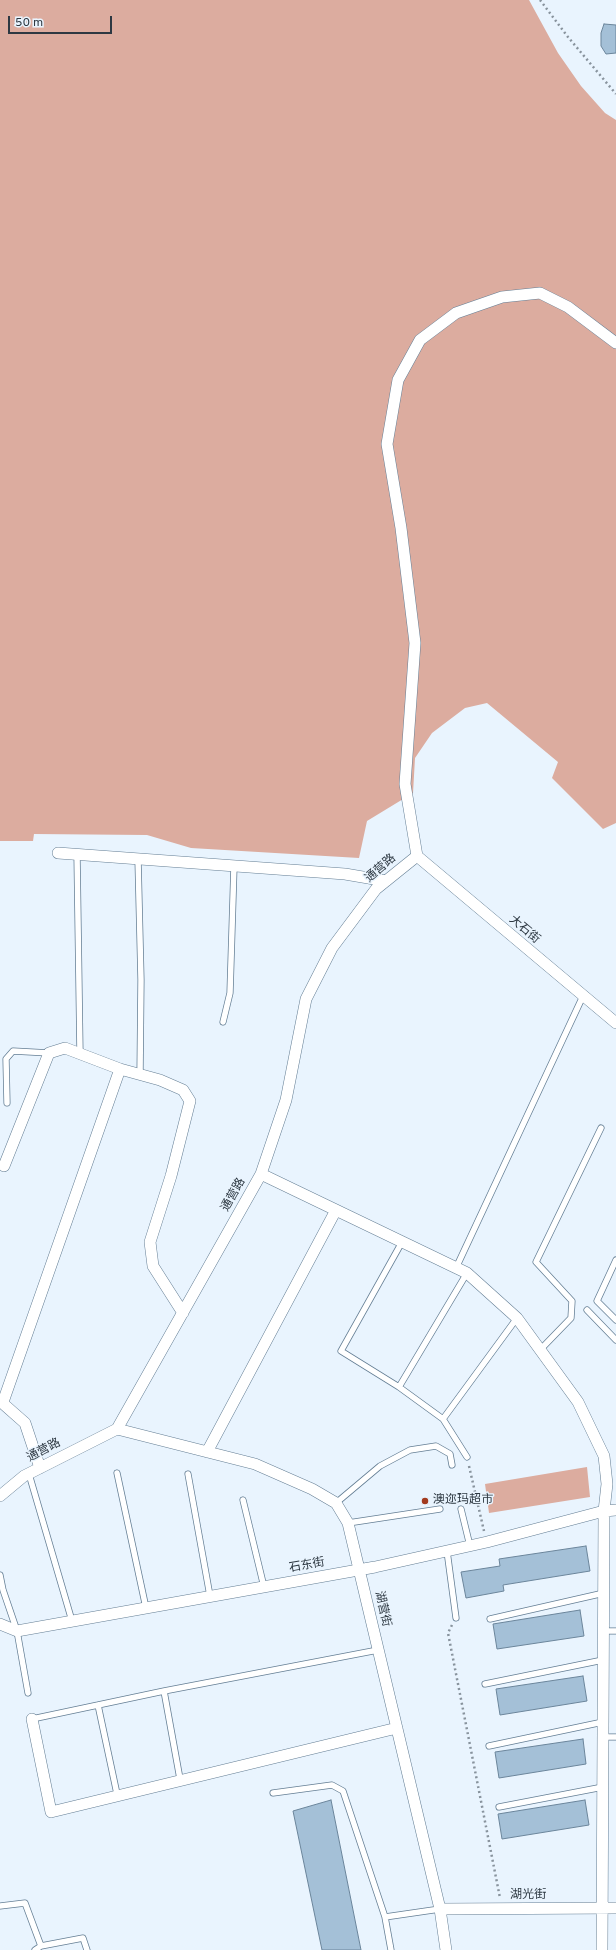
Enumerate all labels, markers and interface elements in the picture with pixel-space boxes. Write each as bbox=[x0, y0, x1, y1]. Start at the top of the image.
scale bar bbox=[10, 8, 114, 34]
text: 50 m bbox=[15, 15, 43, 31]
street label: 通营路 bbox=[363, 852, 399, 886]
street label: 大石街 bbox=[506, 913, 542, 947]
street label: 通营路 bbox=[219, 1176, 249, 1214]
street label: 通营路 bbox=[25, 1436, 63, 1466]
place label: 澳迩玛超市 bbox=[433, 1494, 493, 1508]
marker: 澳迩玛超市 bbox=[420, 1496, 430, 1506]
street label: 石东街 bbox=[288, 1556, 326, 1576]
street label: 湖营街 bbox=[371, 1590, 393, 1628]
street label: 湖光街 bbox=[510, 1889, 546, 1903]

